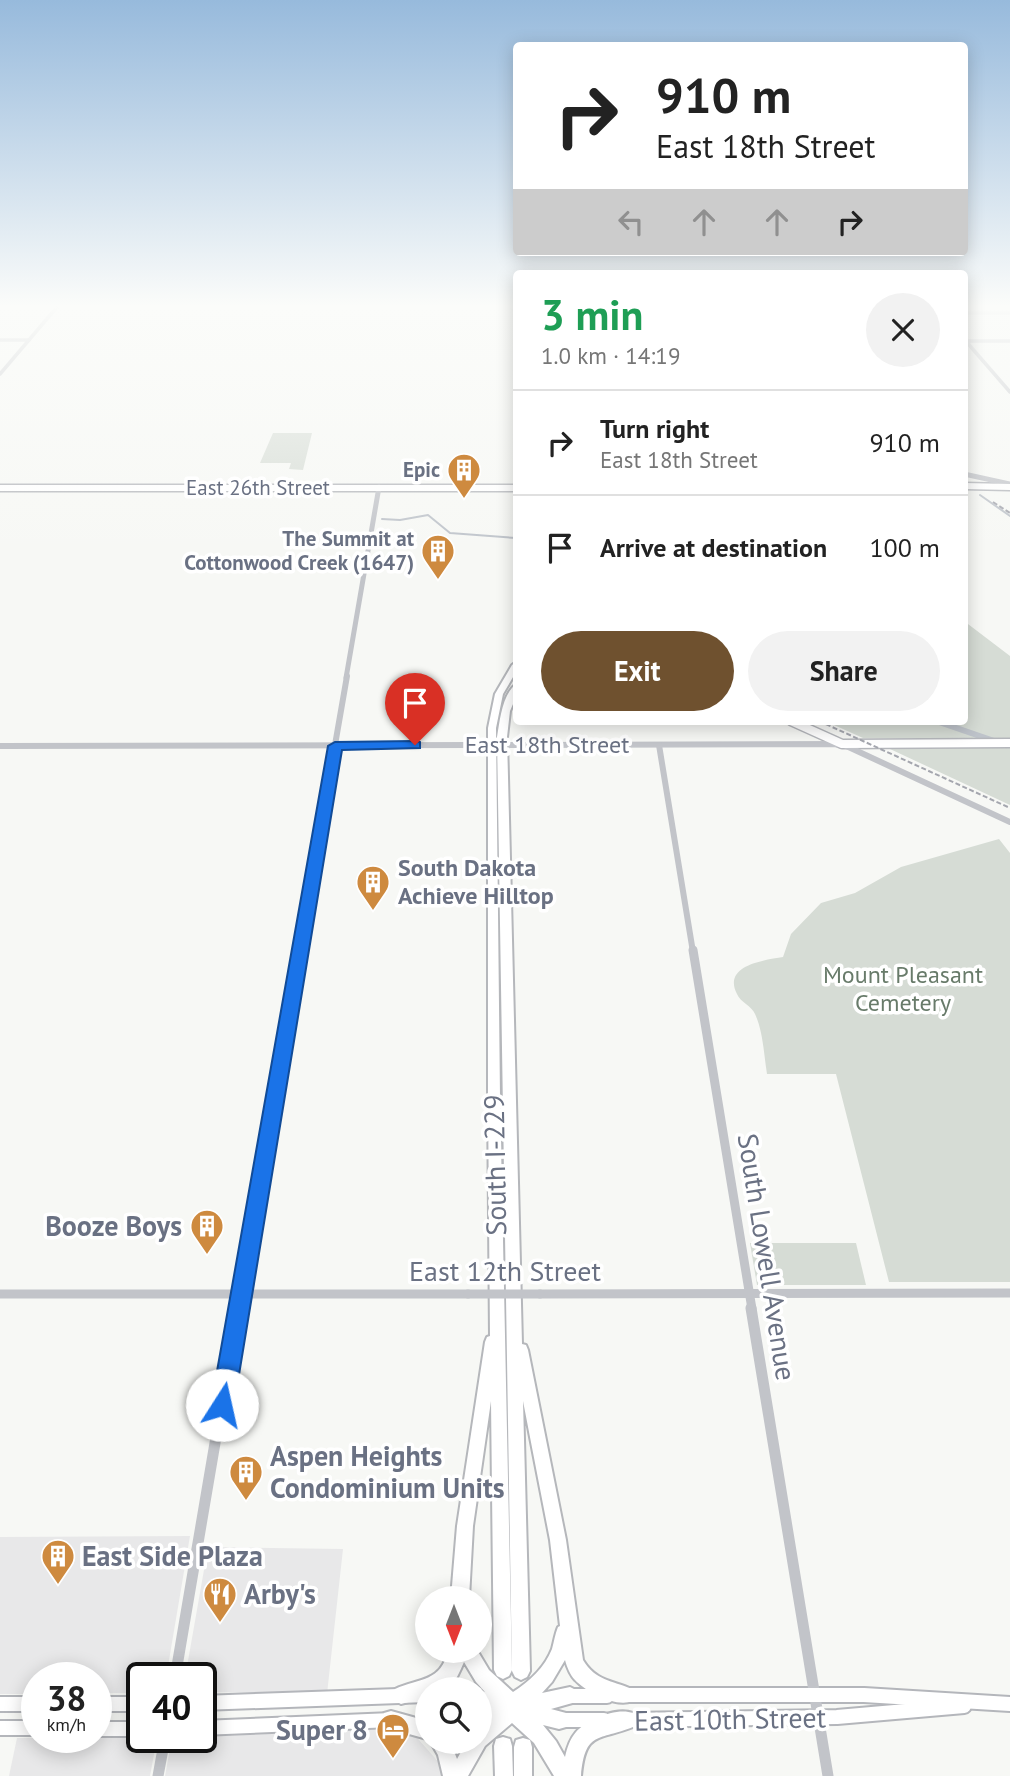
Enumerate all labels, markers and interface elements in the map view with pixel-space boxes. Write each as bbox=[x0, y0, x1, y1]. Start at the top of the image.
text: 910 m bbox=[656, 63, 791, 127]
icon: right bbox=[541, 70, 632, 161]
text: East 18th Street bbox=[656, 125, 875, 167]
icon: left bbox=[612, 203, 650, 241]
icon: ahead bbox=[685, 203, 723, 241]
icon: ahead bbox=[758, 203, 796, 241]
icon: right bbox=[831, 203, 869, 241]
text: 3 min bbox=[541, 287, 643, 342]
button: close bbox=[866, 293, 940, 367]
text: 1.0 km · 14:19 bbox=[541, 341, 680, 370]
text: Turn right bbox=[600, 412, 709, 445]
icon: right bbox=[541, 424, 579, 462]
text: 910 m bbox=[869, 426, 940, 459]
text: East 18th Street bbox=[600, 445, 758, 474]
building icon: Epic bbox=[445, 451, 483, 500]
place label: Epic bbox=[403, 456, 440, 483]
street label: East 26th Street bbox=[186, 474, 330, 501]
place label: The Summit at Cottonwood Creek (1647) bbox=[184, 525, 415, 576]
icon: arrive bbox=[541, 529, 579, 567]
text: Arrive at destination bbox=[600, 531, 827, 564]
text: 100 m bbox=[869, 531, 940, 564]
building icon: The Summit at Cottonwood Creek (1647) bbox=[419, 532, 457, 581]
button: Exit bbox=[541, 631, 734, 711]
button: Share bbox=[748, 631, 940, 711]
pin bbox=[385, 673, 445, 745]
icon: arrive bbox=[396, 684, 434, 722]
street label: East 18th Street bbox=[465, 729, 629, 760]
place label: South Dakota Achieve Hilltop bbox=[398, 852, 554, 911]
building icon: South Dakota Achieve Hilltop bbox=[354, 863, 392, 912]
park label: Mount Pleasant Cemetery bbox=[823, 959, 983, 1018]
street label: South I-229 bbox=[475, 1094, 514, 1236]
street label: South Lowell Avenue bbox=[730, 1131, 805, 1383]
place label: Booze Boys bbox=[45, 1207, 182, 1244]
building icon: Booze Boys bbox=[188, 1207, 226, 1256]
street label: East 12th Street bbox=[409, 1252, 601, 1289]
position arrow bbox=[185, 1368, 259, 1442]
place label: Aspen Heights Condominium Units bbox=[270, 1437, 505, 1506]
building icon: Aspen Heights Condominium Units bbox=[227, 1453, 265, 1502]
building icon: East Side Plaza bbox=[39, 1537, 77, 1586]
place label: East Side Plaza bbox=[82, 1537, 263, 1574]
restaurant icon: Arby's bbox=[201, 1575, 239, 1624]
place label: Arby's bbox=[244, 1575, 316, 1612]
north arrow bbox=[415, 1586, 492, 1662]
map controls bbox=[415, 1586, 492, 1754]
speed limit sign: 40 bbox=[126, 1662, 217, 1753]
text: 38 bbox=[47, 1675, 86, 1721]
button: search bbox=[415, 1677, 492, 1754]
street label: East 10th Street bbox=[634, 1698, 827, 1739]
place label: Super 8 bbox=[276, 1711, 368, 1748]
hotel icon: Super 8 bbox=[374, 1711, 412, 1760]
text: km/h bbox=[47, 1713, 86, 1736]

